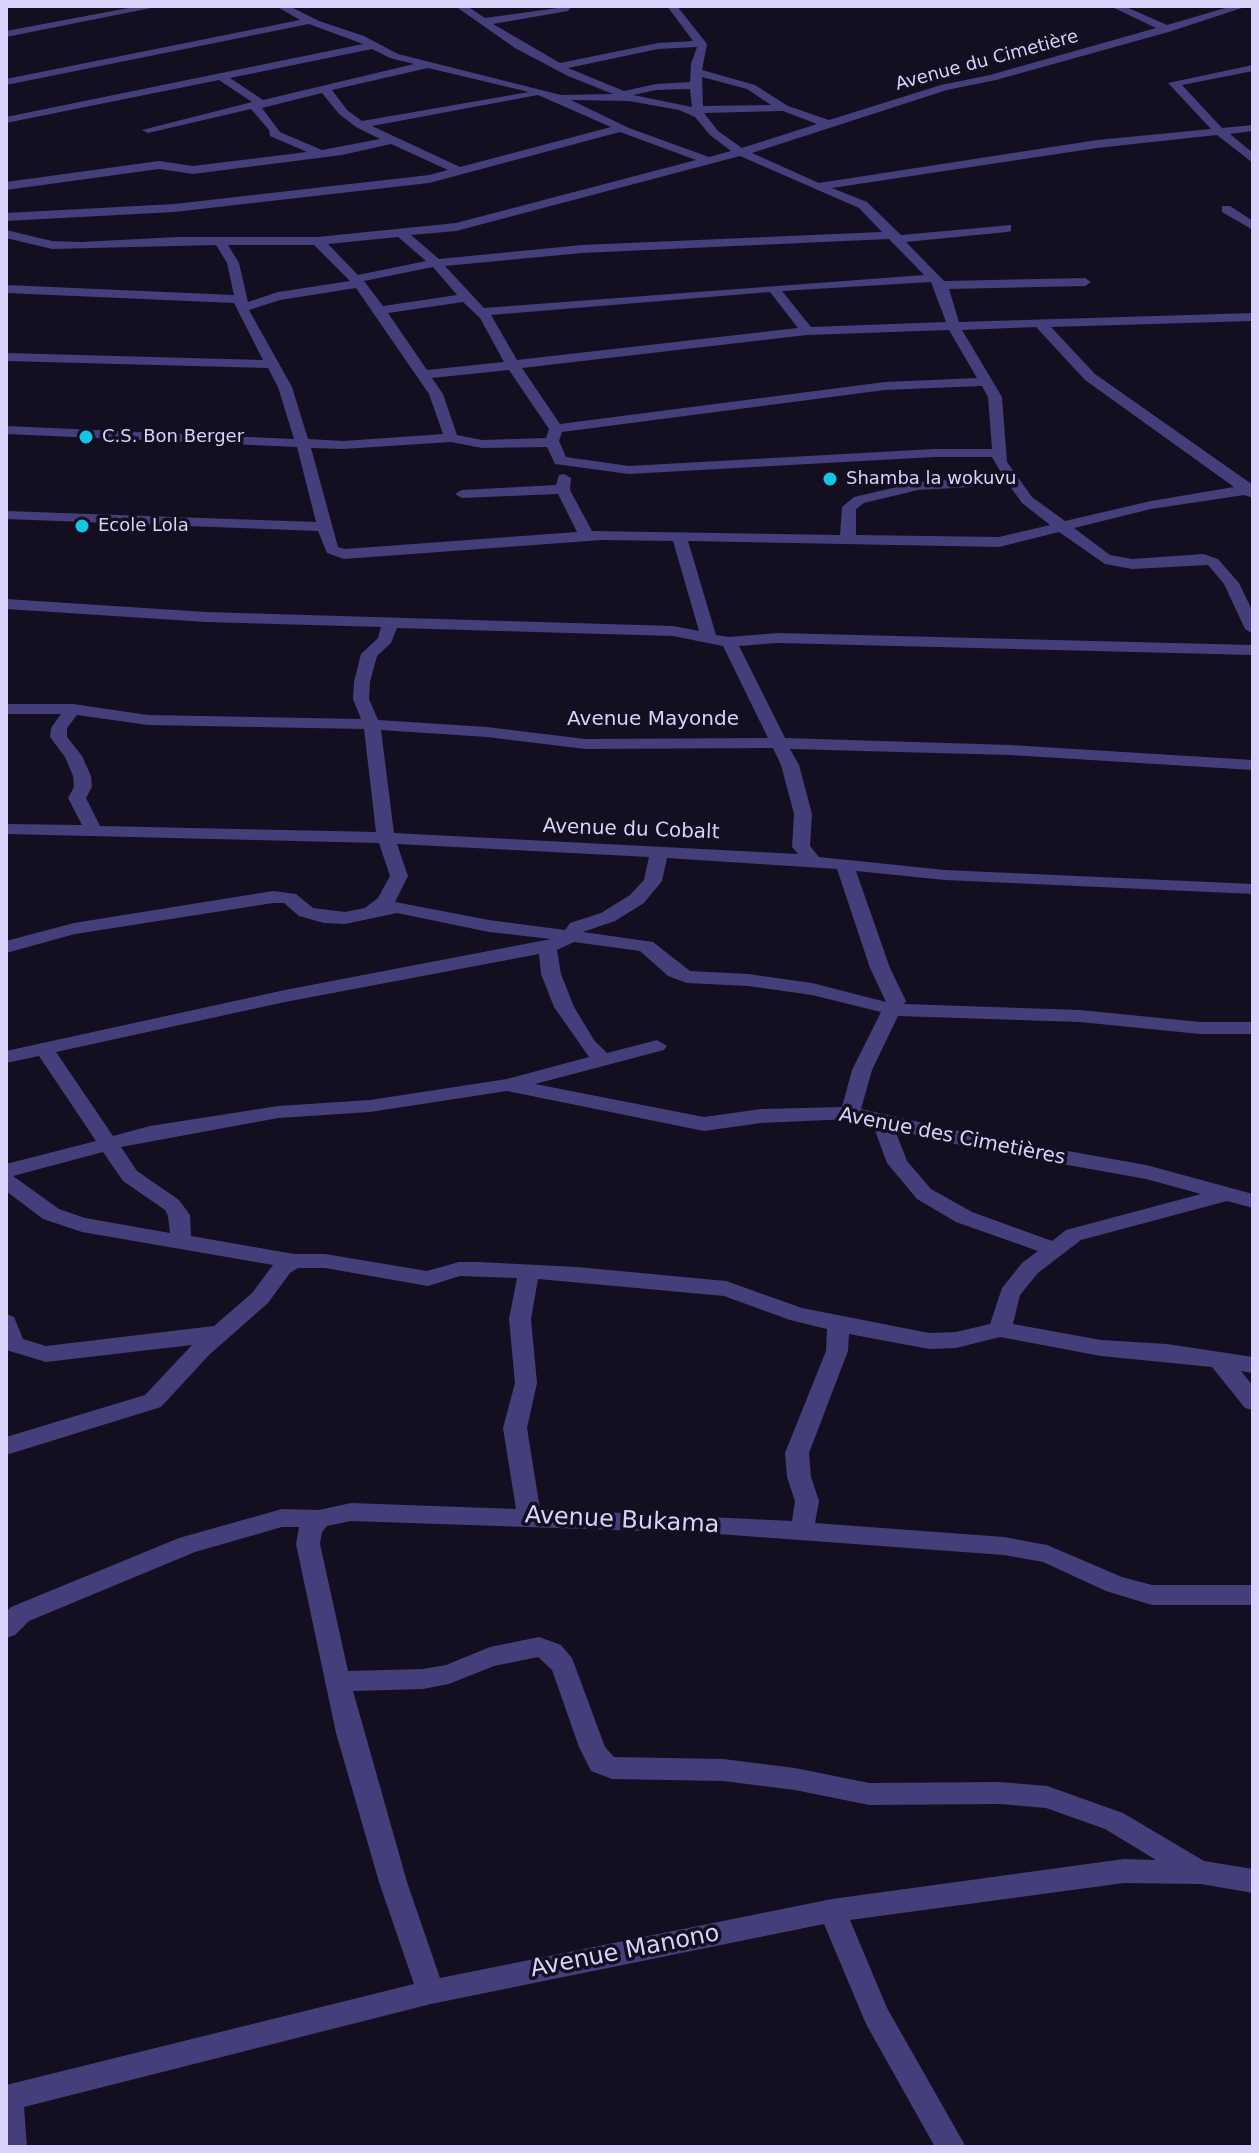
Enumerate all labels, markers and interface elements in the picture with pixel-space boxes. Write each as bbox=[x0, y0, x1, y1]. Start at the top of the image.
street label: Avenue du Cimetière bbox=[893, 26, 1081, 96]
place label: C.S. Bon Berger bbox=[102, 426, 244, 448]
marker: C.S. Bon Berger bbox=[77, 428, 95, 446]
place label: Shamba la wokuvu bbox=[846, 468, 1016, 490]
marker: Shamba la wokuvu bbox=[821, 470, 839, 488]
place label: Ecole Lola bbox=[98, 515, 189, 537]
marker: Ecole Lola bbox=[73, 517, 91, 535]
street label: Avenue Mayonde bbox=[567, 708, 739, 732]
street label: Avenue du Cobalt bbox=[542, 815, 720, 845]
street label: Avenue des Cimetières bbox=[837, 1103, 1067, 1171]
street label: Avenue Bukama bbox=[524, 1502, 720, 1540]
street label: Avenue Manono bbox=[528, 1920, 722, 1984]

